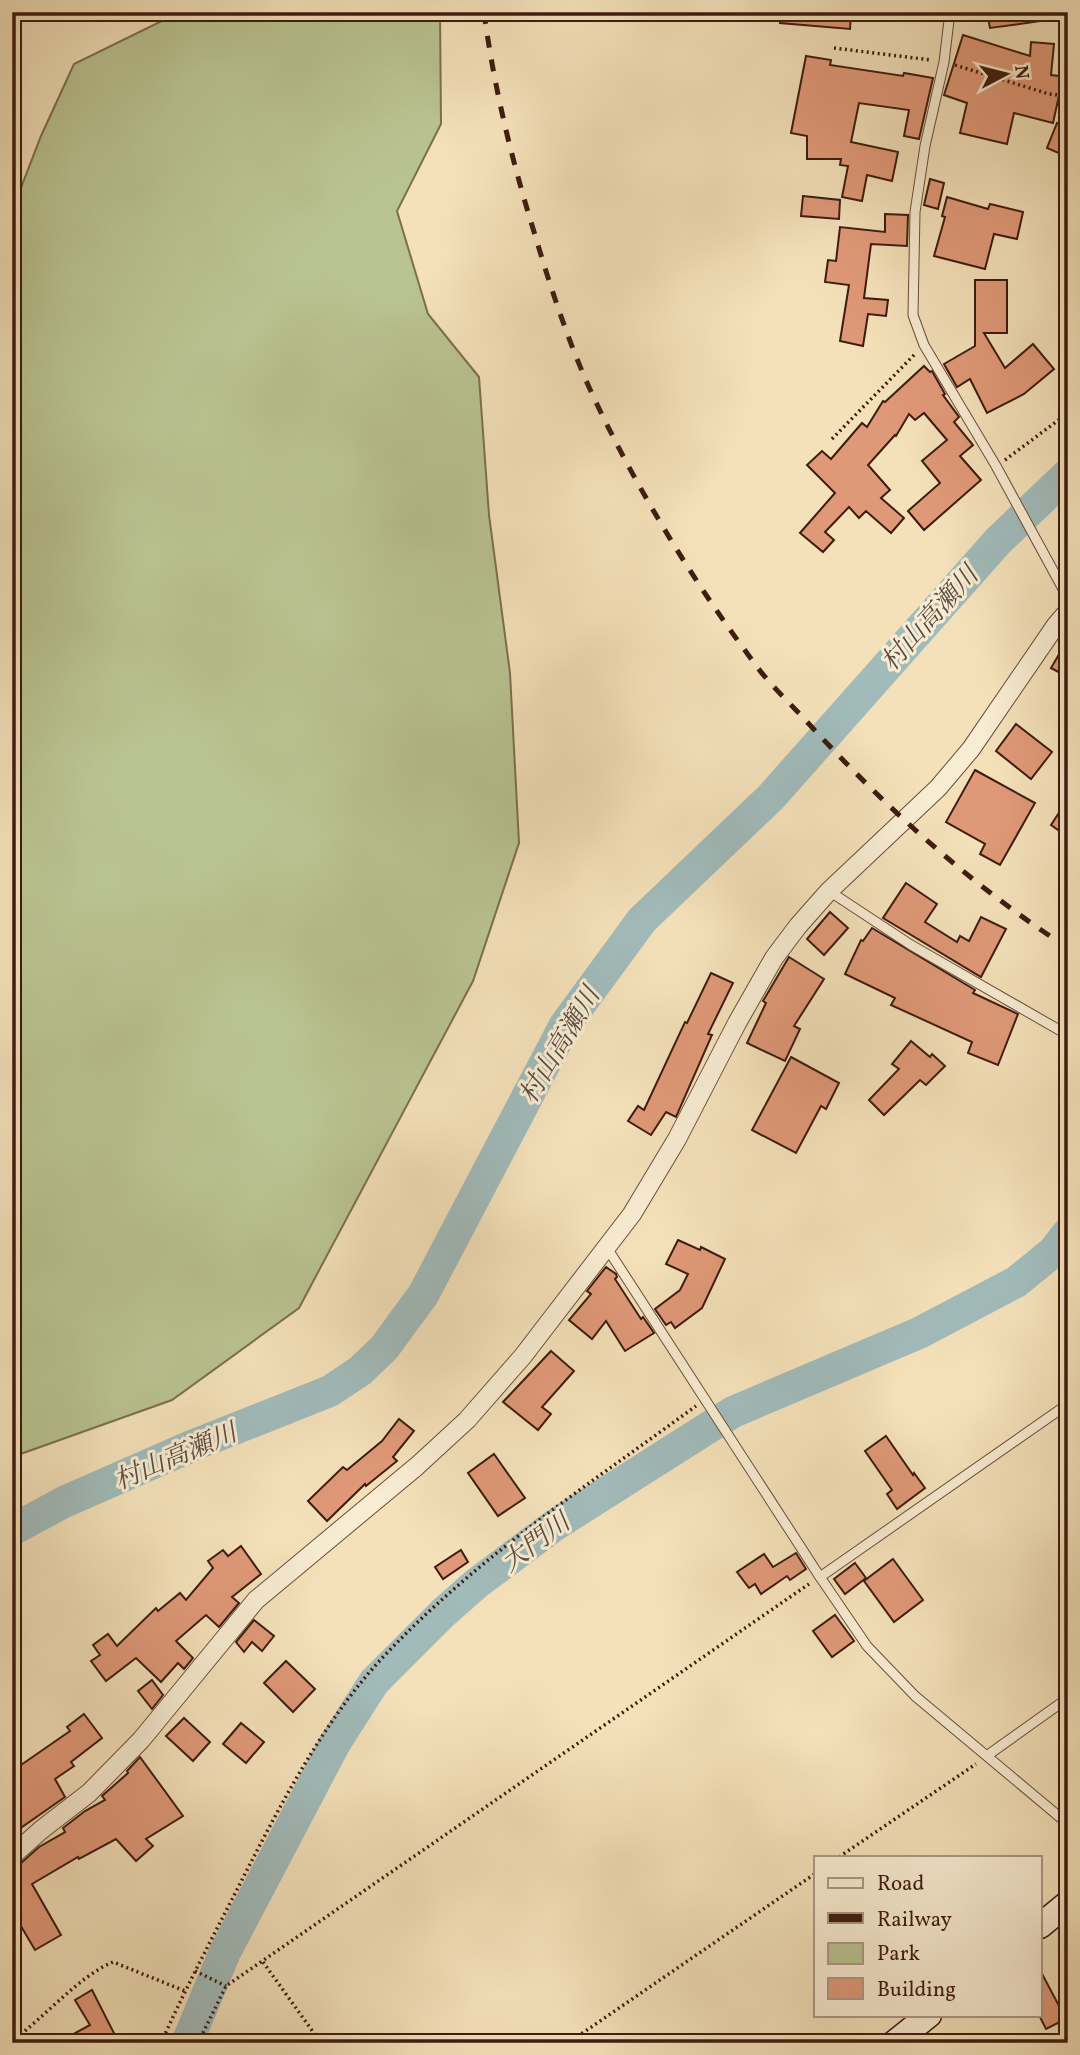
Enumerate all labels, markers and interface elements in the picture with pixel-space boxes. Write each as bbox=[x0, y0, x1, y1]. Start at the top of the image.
north arrow bbox=[972, 38, 1042, 108]
text: N bbox=[1007, 64, 1035, 81]
water label: 村山高瀬川 bbox=[874, 557, 989, 680]
water label: 村山高瀬川 bbox=[512, 978, 611, 1111]
water label: 村山高瀬川 bbox=[109, 1415, 245, 1500]
water label: 大門川 bbox=[494, 1504, 581, 1581]
legend bbox=[814, 1856, 1042, 2016]
text: Road bbox=[877, 1870, 924, 1899]
text: Railway bbox=[877, 1906, 953, 1935]
text: Park bbox=[877, 1940, 920, 1969]
text: Building bbox=[877, 1976, 956, 2005]

